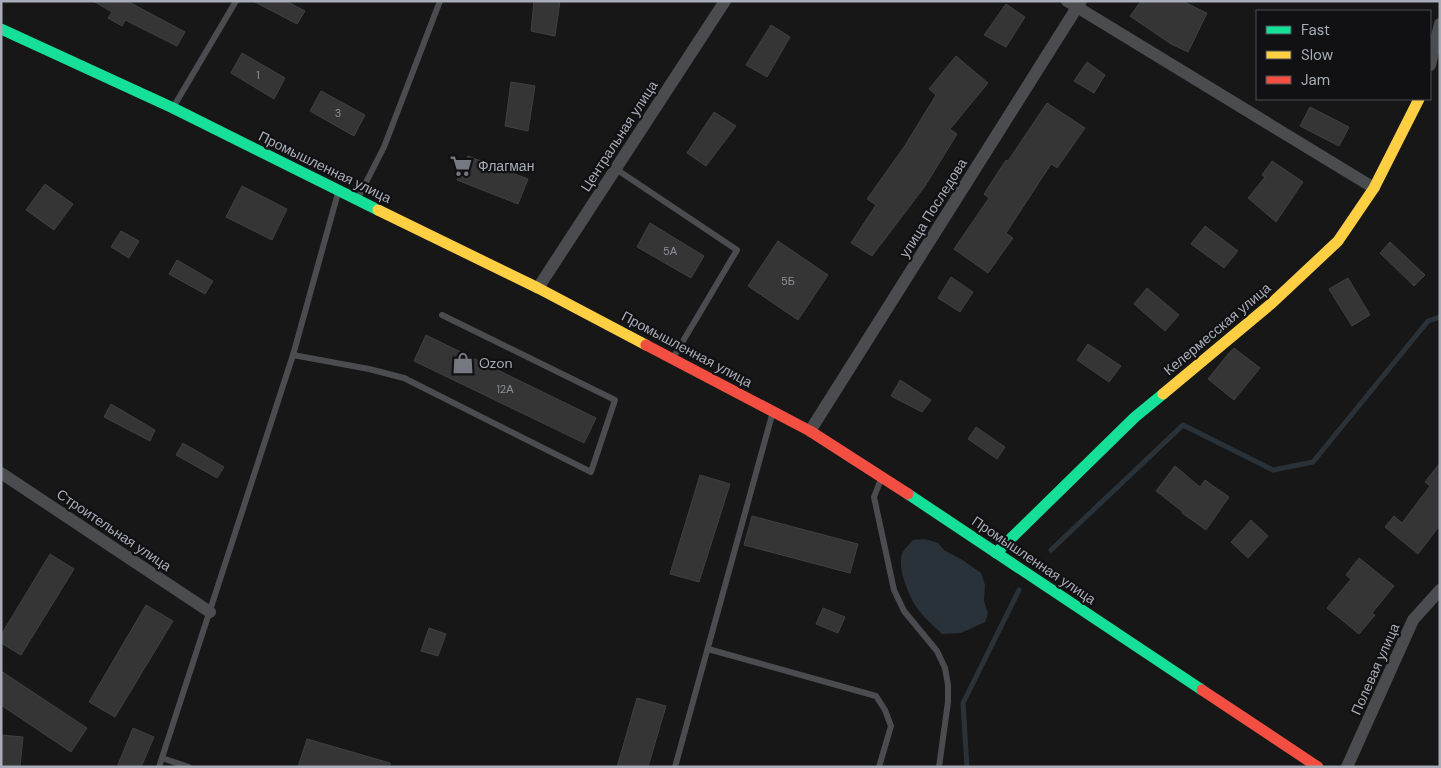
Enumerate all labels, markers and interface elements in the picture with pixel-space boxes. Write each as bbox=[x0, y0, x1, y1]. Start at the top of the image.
legend bbox=[1256, 10, 1431, 100]
text: Fast bbox=[1301, 20, 1330, 40]
text: Slow bbox=[1301, 45, 1334, 65]
house number: 1 bbox=[256, 68, 260, 82]
text: Jam bbox=[1301, 70, 1330, 90]
street label: Центральная улица bbox=[576, 77, 662, 195]
house number: 3 bbox=[335, 106, 341, 120]
street label: Промышленная улица bbox=[256, 127, 395, 207]
supermarket icon: Флагман bbox=[448, 153, 474, 179]
street label: улица Последова bbox=[895, 155, 971, 261]
place label: Флагман bbox=[478, 157, 534, 175]
house number: 5А bbox=[663, 244, 678, 258]
house number: 5Б bbox=[781, 274, 795, 288]
street label: Келермесская улица bbox=[1160, 279, 1275, 379]
street label: Промышленная улица bbox=[619, 307, 756, 391]
shop icon: Ozon bbox=[450, 350, 476, 376]
place label: Ozon bbox=[479, 354, 513, 372]
house number: 12А bbox=[496, 382, 514, 396]
street label: Строительная улица bbox=[53, 485, 175, 575]
street label: Промышленная улица bbox=[969, 512, 1100, 608]
street label: Полевая улица bbox=[1347, 620, 1403, 718]

